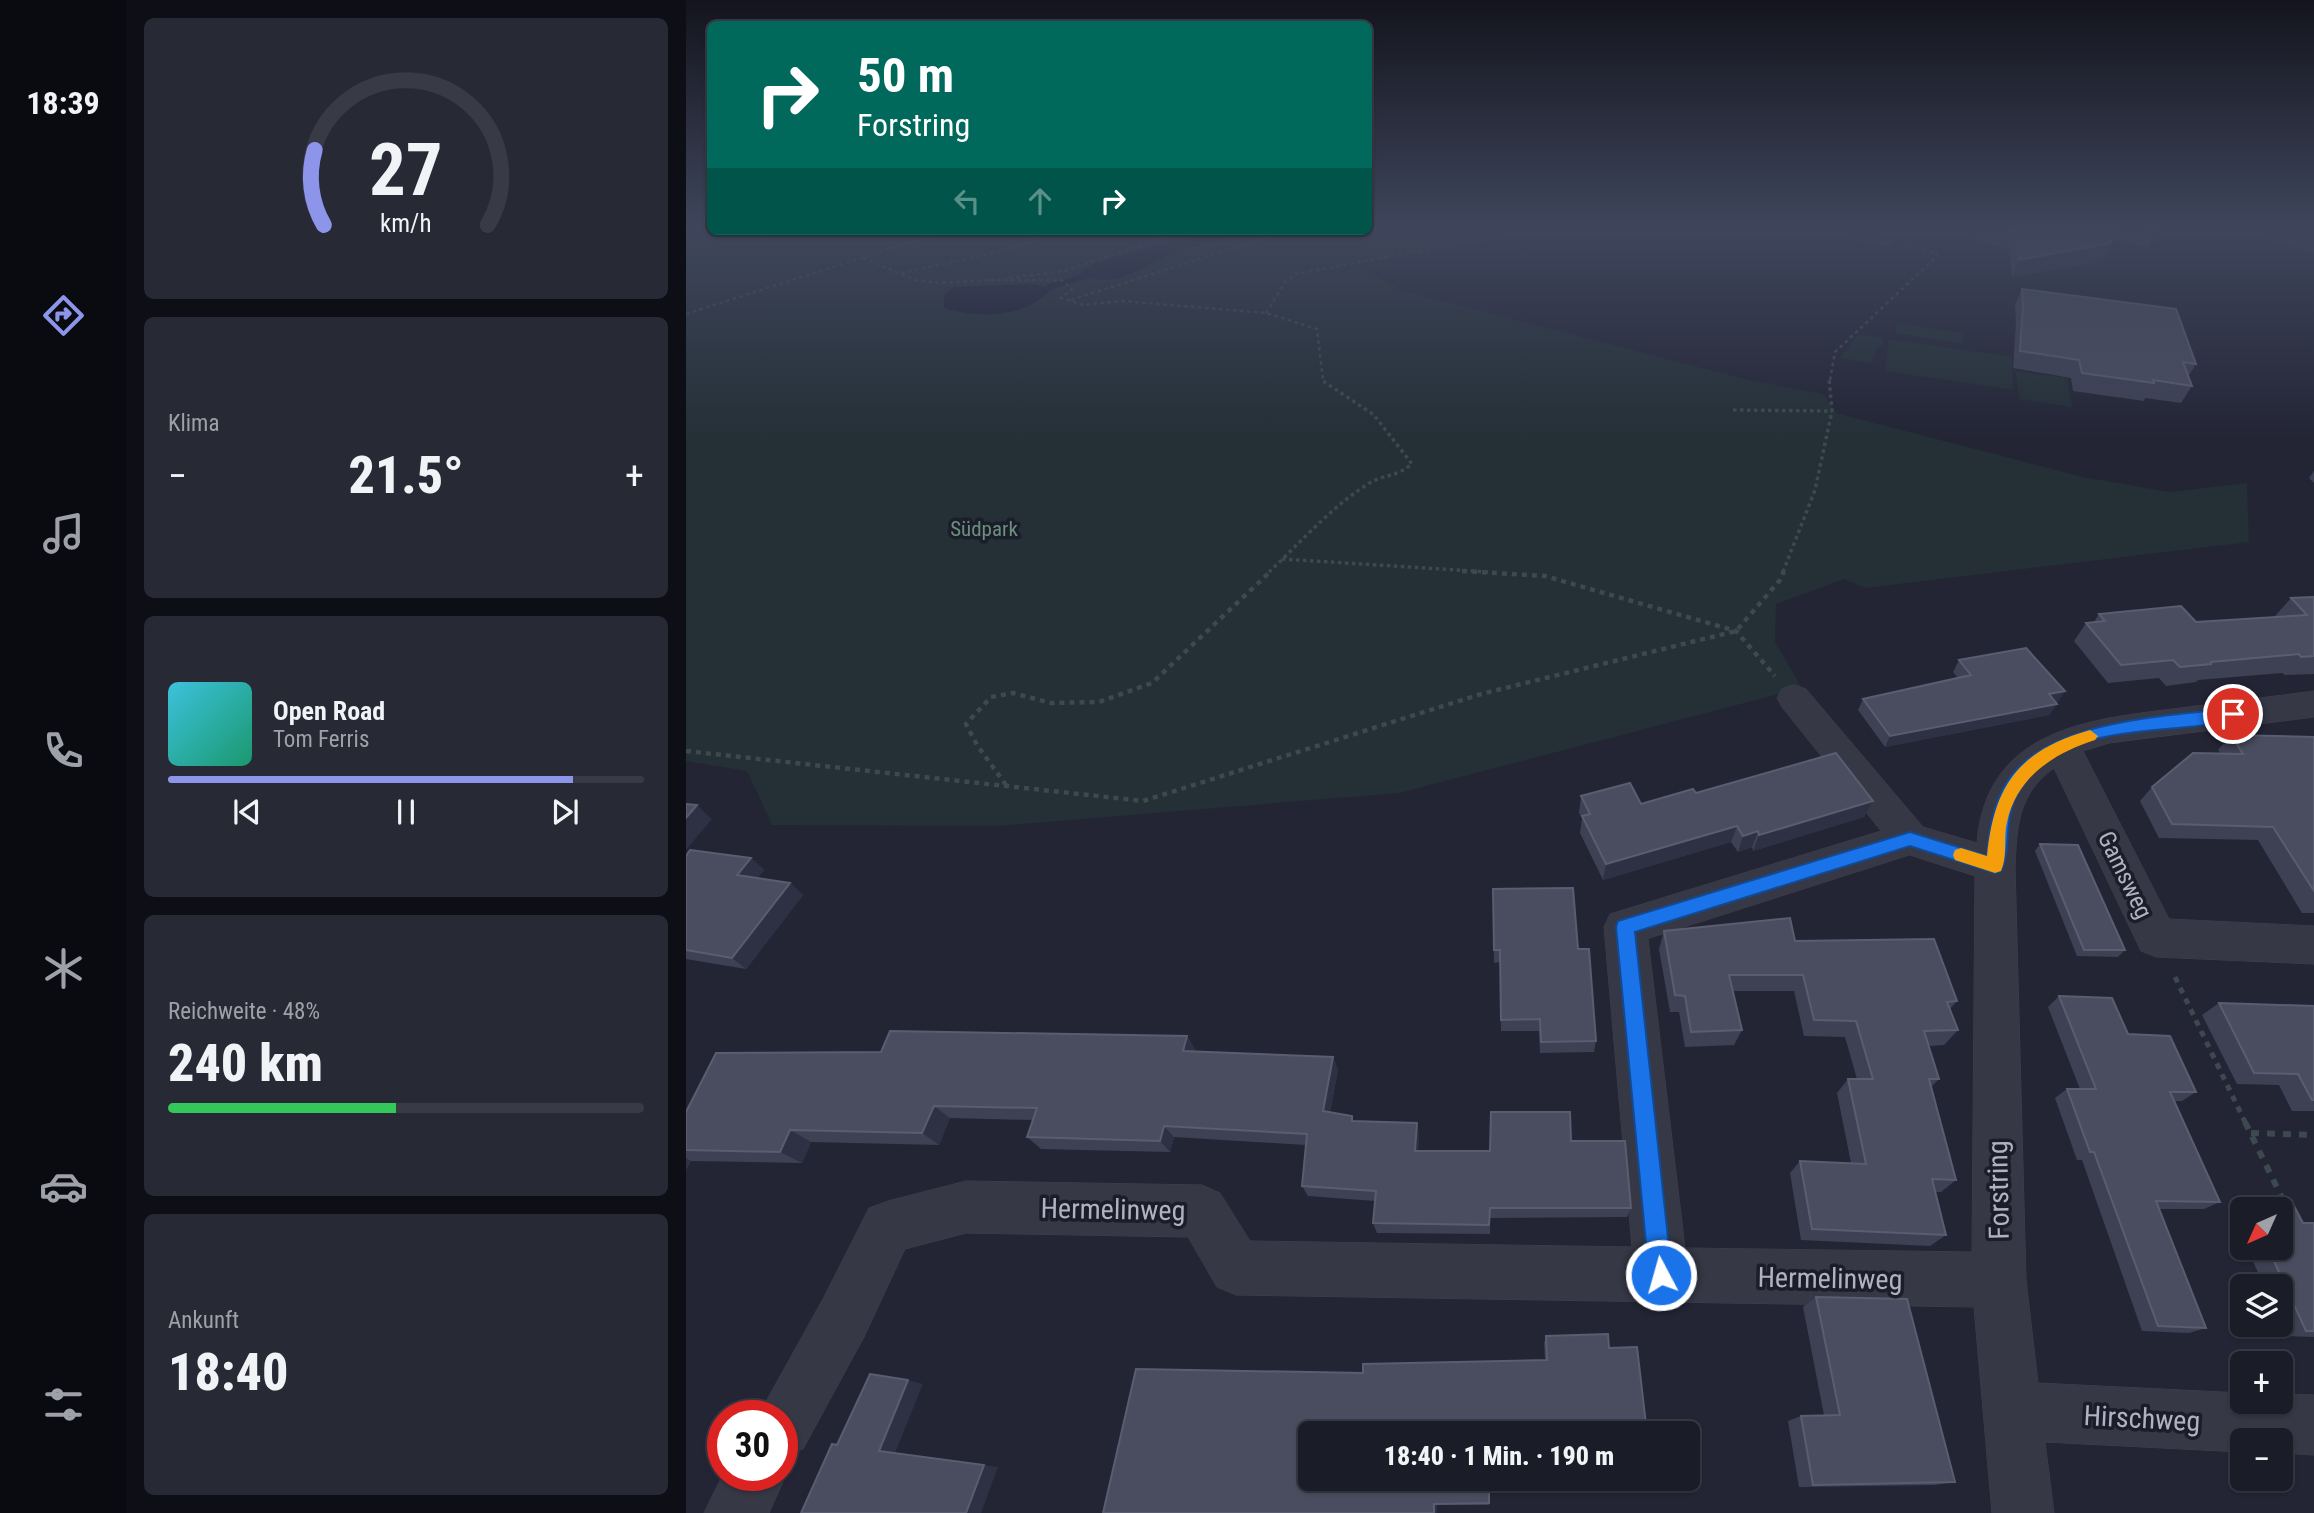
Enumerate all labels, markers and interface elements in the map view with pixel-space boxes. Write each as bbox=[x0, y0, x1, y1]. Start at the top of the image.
text: 50 m bbox=[857, 47, 954, 104]
icon: right bbox=[742, 49, 833, 140]
text: 18:39 bbox=[26, 84, 100, 122]
text: Forstring bbox=[857, 106, 970, 144]
text: 27 bbox=[369, 127, 443, 213]
icon: left bbox=[948, 182, 986, 220]
icon: ahead bbox=[1021, 182, 1059, 220]
icon: right bbox=[1094, 182, 1132, 220]
text: km/h bbox=[380, 208, 432, 237]
icon: directions bbox=[39, 291, 88, 340]
text: Klima bbox=[168, 410, 219, 437]
text: 21.5° bbox=[348, 445, 464, 506]
text: − bbox=[168, 454, 187, 498]
text: + bbox=[625, 454, 644, 498]
icon: music bbox=[39, 509, 88, 558]
park label: Südpark bbox=[950, 517, 1018, 541]
pin bbox=[2203, 684, 2263, 744]
icon: arrive bbox=[2214, 695, 2252, 733]
text: Open Road bbox=[273, 696, 385, 726]
icon: phone bbox=[39, 726, 88, 775]
text: Tom Ferris bbox=[273, 726, 369, 753]
icon: previous bbox=[228, 793, 266, 831]
icon: pause bbox=[387, 793, 425, 831]
icon: next bbox=[546, 793, 584, 831]
street label: Gamsweg bbox=[2092, 827, 2158, 923]
icon: climate bbox=[39, 944, 88, 993]
text: Reichweite · 48% bbox=[168, 998, 320, 1025]
text: 240 km bbox=[168, 1033, 323, 1094]
street label: Forstring bbox=[1981, 1140, 2016, 1240]
icon: car bbox=[39, 1162, 88, 1211]
street label: Hermelinweg bbox=[1040, 1192, 1186, 1227]
north arrow bbox=[2230, 1197, 2292, 1260]
map controls bbox=[2230, 1197, 2293, 1491]
position arrow bbox=[1624, 1238, 1698, 1312]
street label: Hermelinweg bbox=[1757, 1261, 1903, 1296]
button: layers bbox=[2230, 1274, 2293, 1337]
text: Ankunft bbox=[168, 1307, 239, 1334]
text: 18:40 bbox=[168, 1342, 288, 1403]
button: + bbox=[2230, 1351, 2293, 1414]
icon: filters bbox=[39, 1380, 88, 1429]
street label: Hirschweg bbox=[2083, 1399, 2201, 1438]
speed limit sign: 30 bbox=[707, 1400, 798, 1491]
button: − bbox=[2230, 1428, 2293, 1491]
text: 18:40 · 1 Min. · 190 m bbox=[1384, 1441, 1614, 1471]

